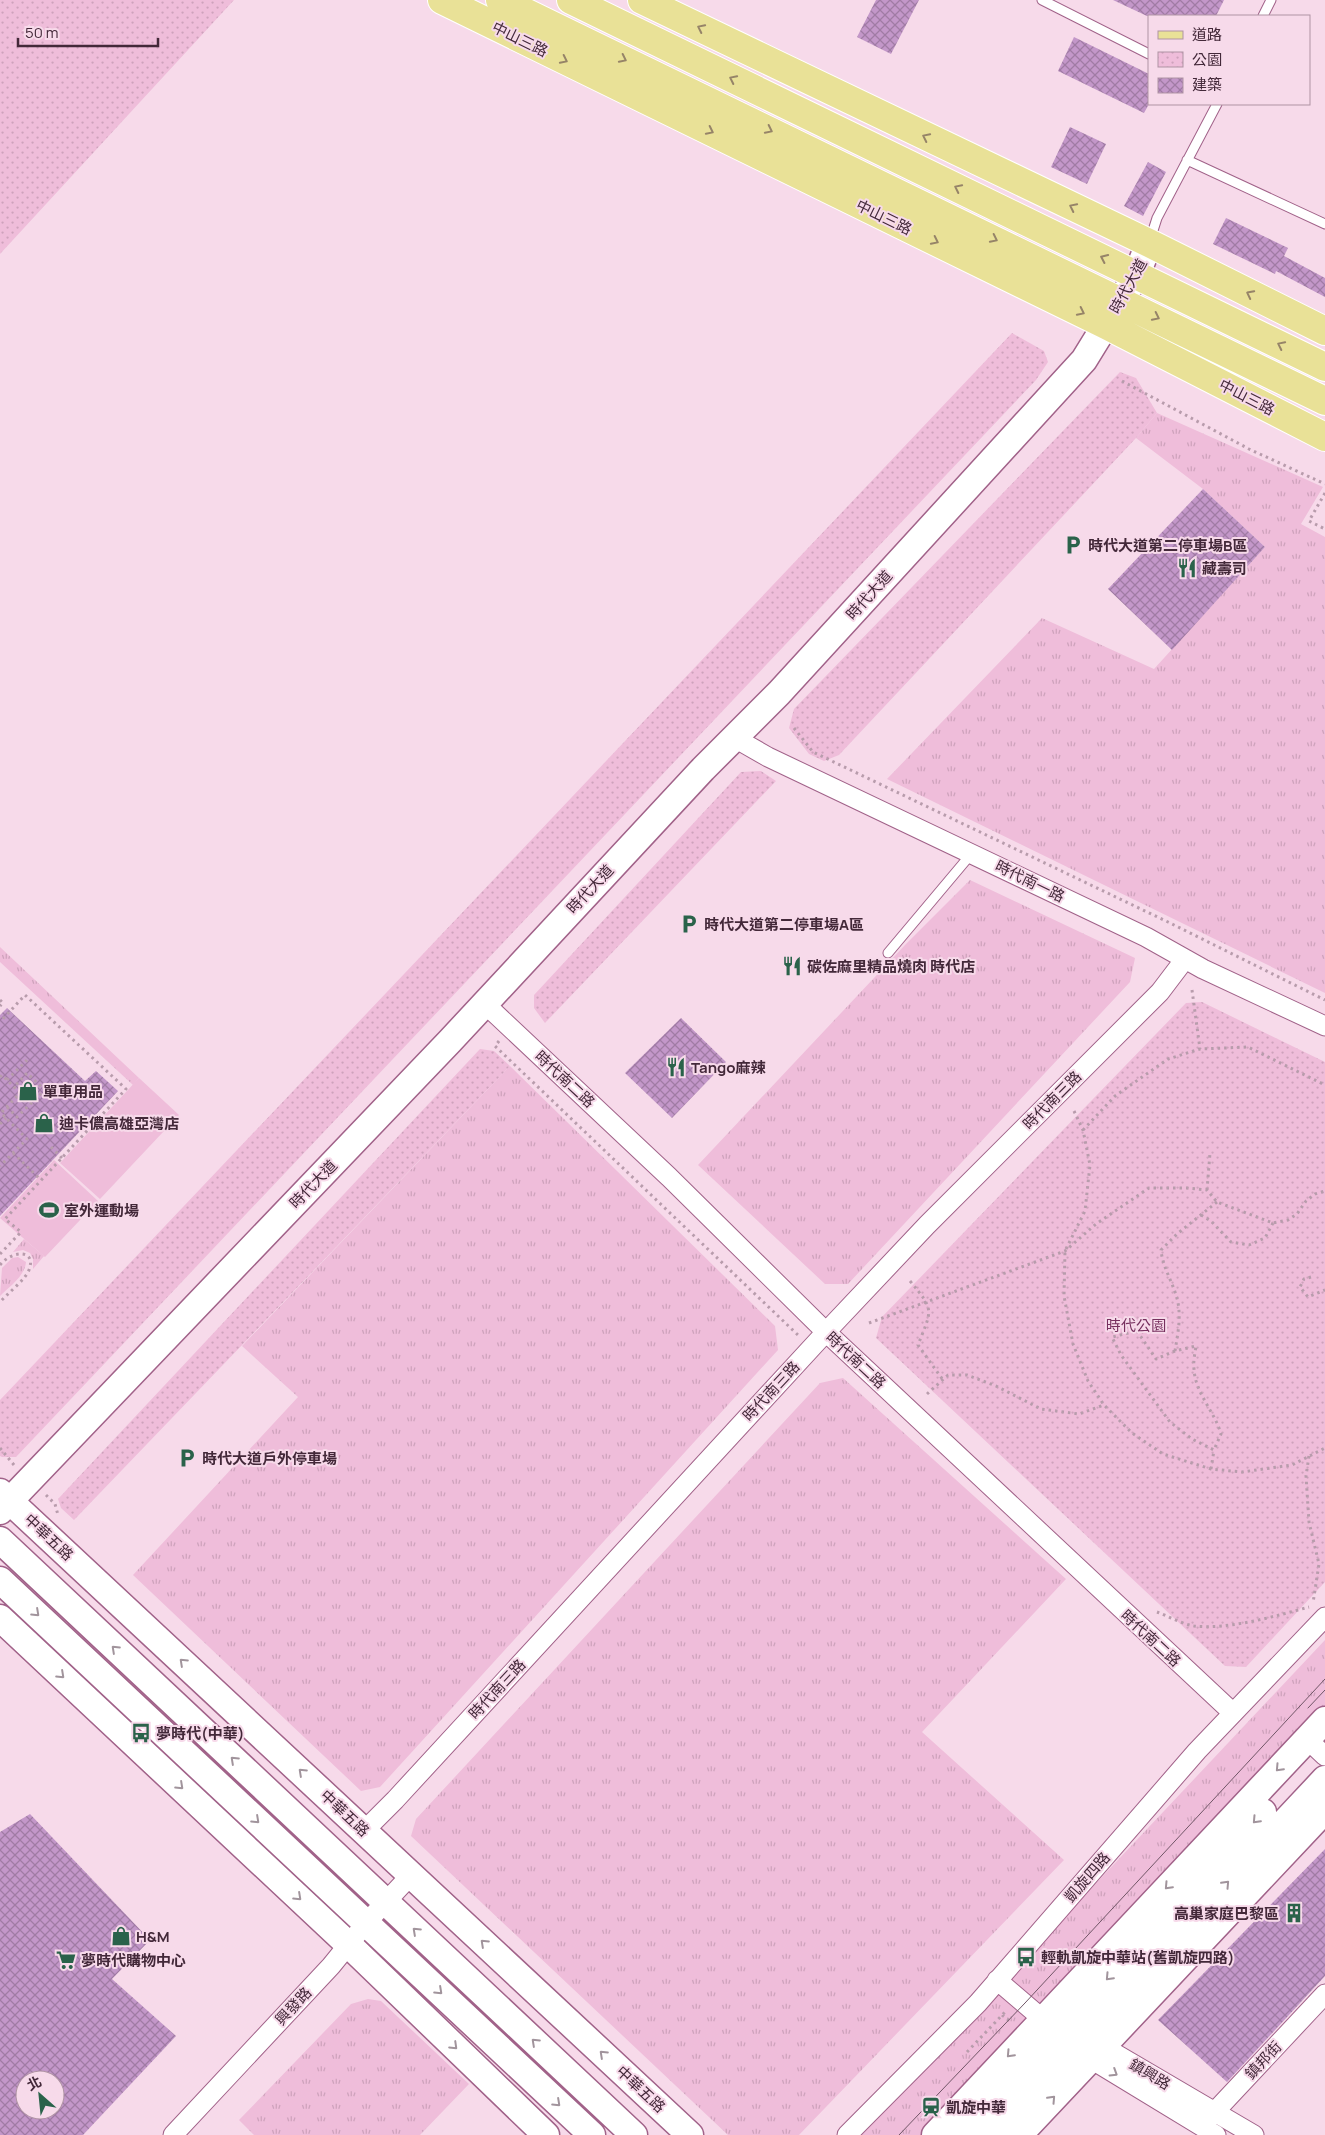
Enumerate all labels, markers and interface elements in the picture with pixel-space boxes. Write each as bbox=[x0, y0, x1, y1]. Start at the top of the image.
scale bar bbox=[18, 15, 158, 47]
legend bbox=[1148, 15, 1310, 105]
street label: 中山三路 bbox=[488, 16, 552, 62]
text: 50 m bbox=[25, 22, 59, 43]
one-way arrow bbox=[697, 24, 706, 35]
text: 道路 bbox=[1192, 24, 1222, 45]
text: 公園 bbox=[1192, 49, 1222, 70]
one-way arrow bbox=[617, 53, 626, 63]
one-way arrow bbox=[559, 54, 568, 64]
one-way arrow bbox=[729, 74, 738, 85]
text: 建築 bbox=[1192, 74, 1222, 95]
one-way arrow bbox=[764, 124, 773, 134]
one-way arrow bbox=[705, 125, 714, 135]
one-way arrow bbox=[922, 132, 931, 143]
one-way arrow bbox=[954, 183, 963, 194]
street label: 中山三路 bbox=[852, 194, 916, 240]
one-way arrow bbox=[1069, 203, 1078, 213]
one-way arrow bbox=[989, 232, 998, 243]
one-way arrow bbox=[930, 235, 939, 245]
one-way arrow bbox=[1100, 254, 1109, 265]
street label: 時代大道 bbox=[1104, 255, 1152, 317]
one-way arrow bbox=[1246, 290, 1255, 300]
one-way arrow bbox=[1076, 306, 1085, 317]
one-way arrow bbox=[1151, 311, 1160, 321]
one-way arrow bbox=[1277, 341, 1286, 352]
street label: 中山三路 bbox=[1215, 374, 1279, 420]
parking icon: 時代大道第二停車場B區 bbox=[1062, 534, 1084, 556]
place label: 時代大道第二停車場B區 bbox=[1088, 535, 1247, 556]
restaurant icon: 藏壽司 bbox=[1176, 557, 1198, 579]
place label: 藏壽司 bbox=[1202, 558, 1247, 579]
street label: 時代大道 bbox=[841, 566, 897, 624]
street label: 時代南一路 bbox=[992, 855, 1068, 907]
street label: 時代大道 bbox=[562, 860, 618, 918]
parking icon: 時代大道第二停車場A區 bbox=[678, 913, 700, 935]
place label: 時代大道第二停車場A區 bbox=[704, 914, 864, 935]
restaurant icon: 碳佐麻里精品燒肉 時代店 bbox=[781, 955, 803, 977]
place label: 碳佐麻里精品燒肉 時代店 bbox=[807, 956, 975, 977]
street label: 時代南二路 bbox=[530, 1046, 600, 1112]
restaurant icon: Tango麻辣 bbox=[665, 1056, 687, 1078]
place label: Tango麻辣 bbox=[691, 1057, 767, 1078]
street label: 時代南三路 bbox=[1018, 1066, 1086, 1134]
shop icon: 單車用品 bbox=[17, 1080, 39, 1102]
place label: 單車用品 bbox=[43, 1081, 103, 1102]
shop icon: 迪卡儂高雄亞灣店 bbox=[33, 1112, 55, 1134]
place label: 迪卡儂高雄亞灣店 bbox=[59, 1113, 179, 1134]
street label: 時代大道 bbox=[285, 1155, 341, 1213]
sports icon: 室外運動場 bbox=[38, 1199, 60, 1221]
place label: 室外運動場 bbox=[64, 1200, 139, 1221]
park label: 時代公園 bbox=[1106, 1315, 1166, 1336]
street label: 時代南二路 bbox=[821, 1327, 891, 1393]
street label: 時代南三路 bbox=[738, 1356, 804, 1426]
parking icon: 時代大道戶外停車場 bbox=[176, 1447, 198, 1469]
place label: 時代大道戶外停車場 bbox=[202, 1448, 337, 1469]
street label: 中華五路 bbox=[20, 1509, 78, 1565]
street label: 時代南二路 bbox=[1116, 1605, 1186, 1671]
one-way arrow bbox=[30, 1607, 39, 1616]
one-way arrow bbox=[112, 1646, 121, 1655]
street label: 時代南三路 bbox=[464, 1654, 530, 1724]
one-way arrow bbox=[179, 1659, 188, 1668]
one-way arrow bbox=[56, 1669, 65, 1678]
bus stop icon: 夢時代(中華) bbox=[130, 1722, 152, 1744]
place label: 夢時代(中華) bbox=[156, 1723, 245, 1744]
one-way arrow bbox=[230, 1757, 239, 1766]
one-way arrow bbox=[1276, 1763, 1285, 1772]
one-way arrow bbox=[298, 1769, 307, 1778]
one-way arrow bbox=[174, 1780, 183, 1789]
street label: 中華五路 bbox=[316, 1785, 374, 1841]
one-way arrow bbox=[251, 1814, 260, 1823]
one-way arrow bbox=[1253, 1814, 1262, 1823]
street label: 凱旋四路 bbox=[1059, 1847, 1115, 1907]
one-way arrow bbox=[1165, 1881, 1174, 1890]
one-way arrow bbox=[1220, 1881, 1229, 1890]
one-way arrow bbox=[293, 1891, 302, 1900]
building icon: 高巢家庭巴黎區 bbox=[1283, 1902, 1305, 1924]
place label: 高巢家庭巴黎區 bbox=[1174, 1903, 1279, 1924]
shop icon: H&M bbox=[110, 1925, 132, 1947]
place label: H&M bbox=[136, 1926, 170, 1947]
one-way arrow bbox=[413, 1928, 422, 1937]
one-way arrow bbox=[481, 1940, 490, 1949]
bus stop icon: 輕軌凱旋中華站(舊凱旋四路) bbox=[1015, 1946, 1037, 1968]
place label: 輕軌凱旋中華站(舊凱旋四路) bbox=[1041, 1947, 1235, 1968]
supermarket icon: 夢時代購物中心 bbox=[55, 1949, 77, 1971]
place label: 夢時代購物中心 bbox=[81, 1950, 186, 1971]
one-way arrow bbox=[1106, 1971, 1115, 1980]
street label: 興發路 bbox=[270, 1982, 316, 2030]
one-way arrow bbox=[433, 1985, 442, 1994]
street label: 鎮邦街 bbox=[1240, 2036, 1286, 2084]
one-way arrow bbox=[531, 2039, 540, 2048]
one-way arrow bbox=[448, 2040, 457, 2049]
one-way arrow bbox=[1007, 2049, 1016, 2058]
one-way arrow bbox=[600, 2051, 609, 2060]
street label: 鎮興路 bbox=[1125, 2053, 1175, 2095]
street label: 中華五路 bbox=[612, 2061, 670, 2117]
one-way arrow bbox=[1108, 2067, 1118, 2076]
north arrow bbox=[15, 2070, 65, 2120]
text: 北 bbox=[23, 2071, 44, 2095]
station icon: 凱旋中華 bbox=[920, 2096, 942, 2118]
one-way arrow bbox=[1046, 2096, 1055, 2105]
one-way arrow bbox=[551, 2097, 560, 2106]
place label: 凱旋中華 bbox=[946, 2097, 1006, 2118]

